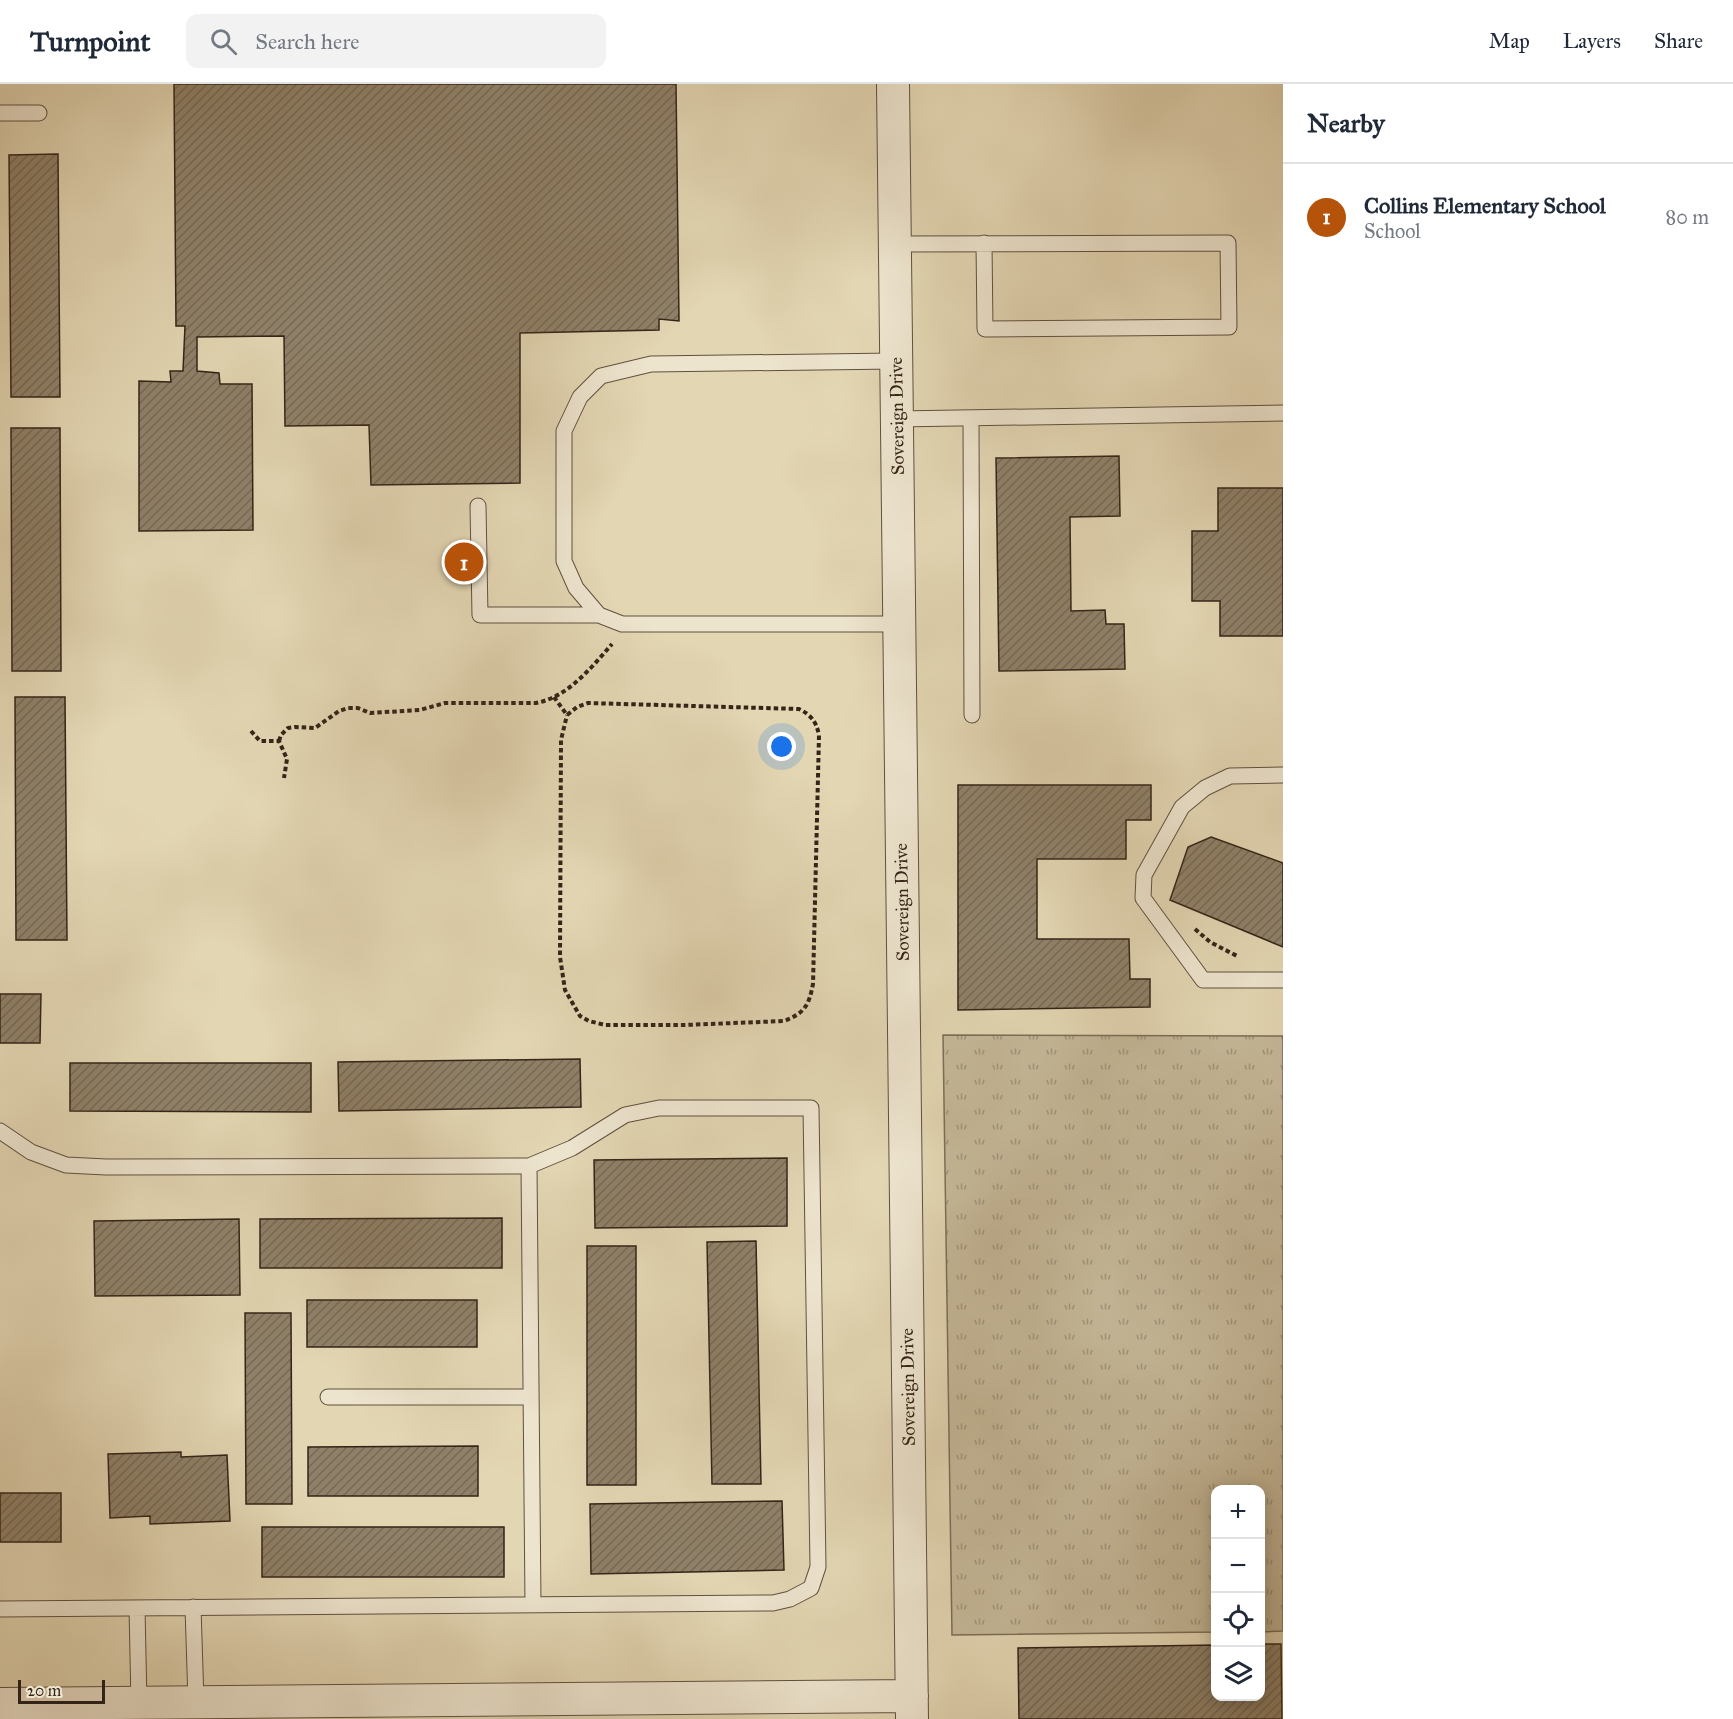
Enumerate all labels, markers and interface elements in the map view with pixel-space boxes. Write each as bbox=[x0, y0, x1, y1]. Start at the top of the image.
search box bbox=[186, 14, 606, 68]
text: Turnpoint bbox=[30, 24, 150, 59]
icon: search bbox=[207, 25, 240, 58]
text: Search here bbox=[255, 28, 359, 55]
text: Map bbox=[1489, 28, 1530, 54]
text: Layers bbox=[1563, 28, 1621, 54]
text: Share bbox=[1654, 28, 1703, 54]
text: Nearby bbox=[1307, 107, 1385, 139]
text: Collins Elementary School bbox=[1364, 192, 1606, 219]
text: 1 bbox=[1323, 205, 1330, 229]
text: 80 m bbox=[1666, 205, 1709, 229]
text: School bbox=[1364, 219, 1421, 243]
street label: Sovereign Drive bbox=[885, 357, 910, 475]
pin: 1 bbox=[444, 540, 484, 584]
your location bbox=[767, 732, 796, 761]
street label: Sovereign Drive bbox=[890, 843, 915, 961]
street label: Sovereign Drive bbox=[896, 1328, 921, 1446]
map controls bbox=[1211, 1485, 1265, 1701]
button: + bbox=[1211, 1485, 1265, 1539]
button: − bbox=[1211, 1539, 1265, 1593]
button: locate bbox=[1211, 1593, 1265, 1647]
button: layers bbox=[1211, 1647, 1265, 1701]
scale bar bbox=[18, 1677, 105, 1704]
text: 20 m bbox=[27, 1681, 61, 1700]

